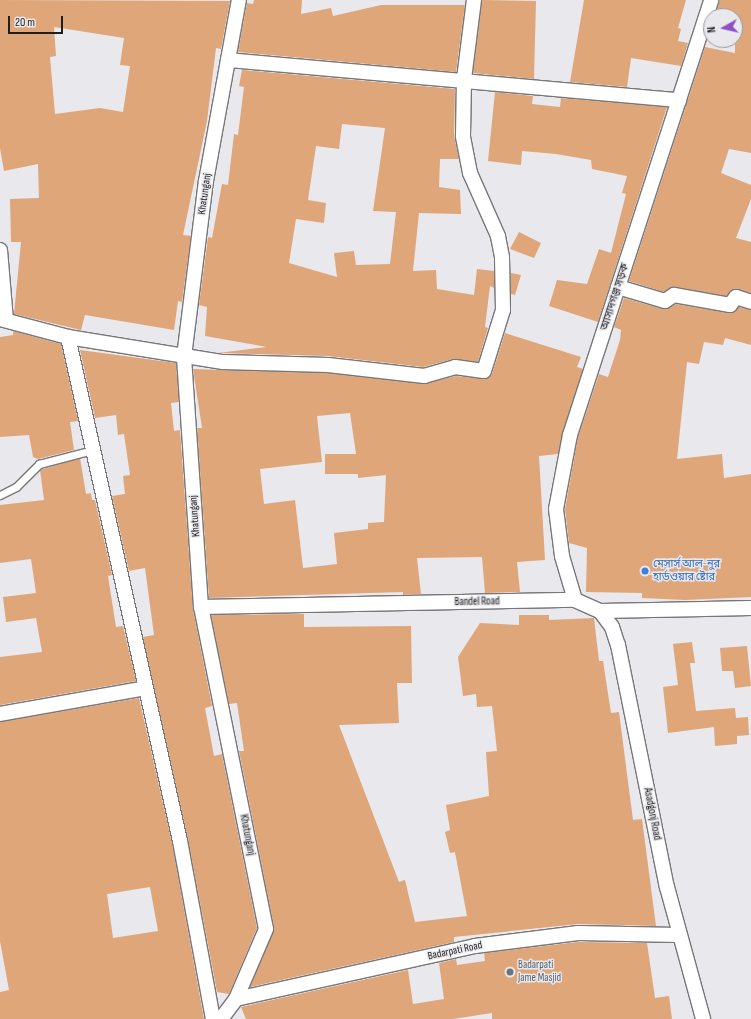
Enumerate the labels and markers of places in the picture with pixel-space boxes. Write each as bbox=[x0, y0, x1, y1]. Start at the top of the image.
place label: মেসার্স আল-নুর হার্ডওয়ার ষ্টোর bbox=[653, 558, 720, 584]
marker: মেসার্স আল-নুর হার্ডওয়ার ষ্টোর bbox=[640, 566, 650, 576]
place label: Badarpati Jame Masjid bbox=[518, 959, 561, 985]
marker: Badarpati Jame Masjid bbox=[505, 967, 515, 977]

